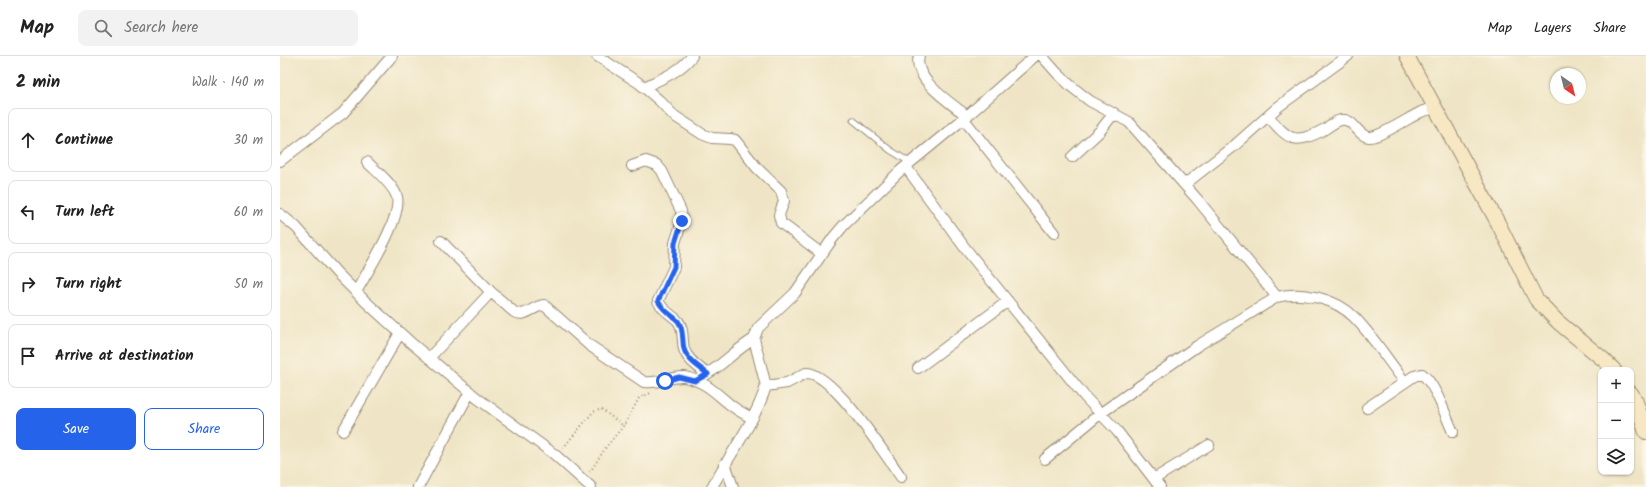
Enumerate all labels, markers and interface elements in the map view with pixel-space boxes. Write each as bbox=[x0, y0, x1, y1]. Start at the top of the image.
search box bbox=[78, 10, 358, 46]
text: Map bbox=[20, 13, 54, 43]
text: Search here bbox=[124, 16, 198, 40]
icon: search bbox=[92, 17, 114, 39]
text: Map bbox=[1488, 17, 1512, 39]
text: Layers bbox=[1534, 17, 1572, 39]
text: Share bbox=[1594, 17, 1626, 39]
north arrow bbox=[1550, 68, 1586, 104]
text: 2 min bbox=[16, 69, 60, 96]
text: Walk · 140 m bbox=[192, 72, 264, 93]
text: Continue bbox=[55, 128, 113, 152]
icon: ahead bbox=[17, 129, 39, 151]
text: 30 m bbox=[234, 130, 263, 151]
text: Turn left bbox=[55, 200, 115, 224]
icon: left bbox=[17, 201, 39, 223]
text: 60 m bbox=[234, 202, 263, 223]
route end bbox=[673, 212, 691, 230]
text: Turn right bbox=[55, 272, 122, 296]
icon: right bbox=[17, 273, 39, 295]
text: 50 m bbox=[234, 274, 263, 295]
text: Arrive at destination bbox=[55, 344, 194, 368]
icon: arrive bbox=[17, 345, 39, 367]
map controls bbox=[1598, 367, 1634, 475]
button: + bbox=[1598, 367, 1634, 403]
route start bbox=[656, 372, 674, 390]
button: − bbox=[1598, 403, 1634, 439]
button: Save bbox=[16, 408, 136, 450]
button: Share bbox=[144, 408, 264, 450]
button: layers bbox=[1598, 439, 1634, 475]

